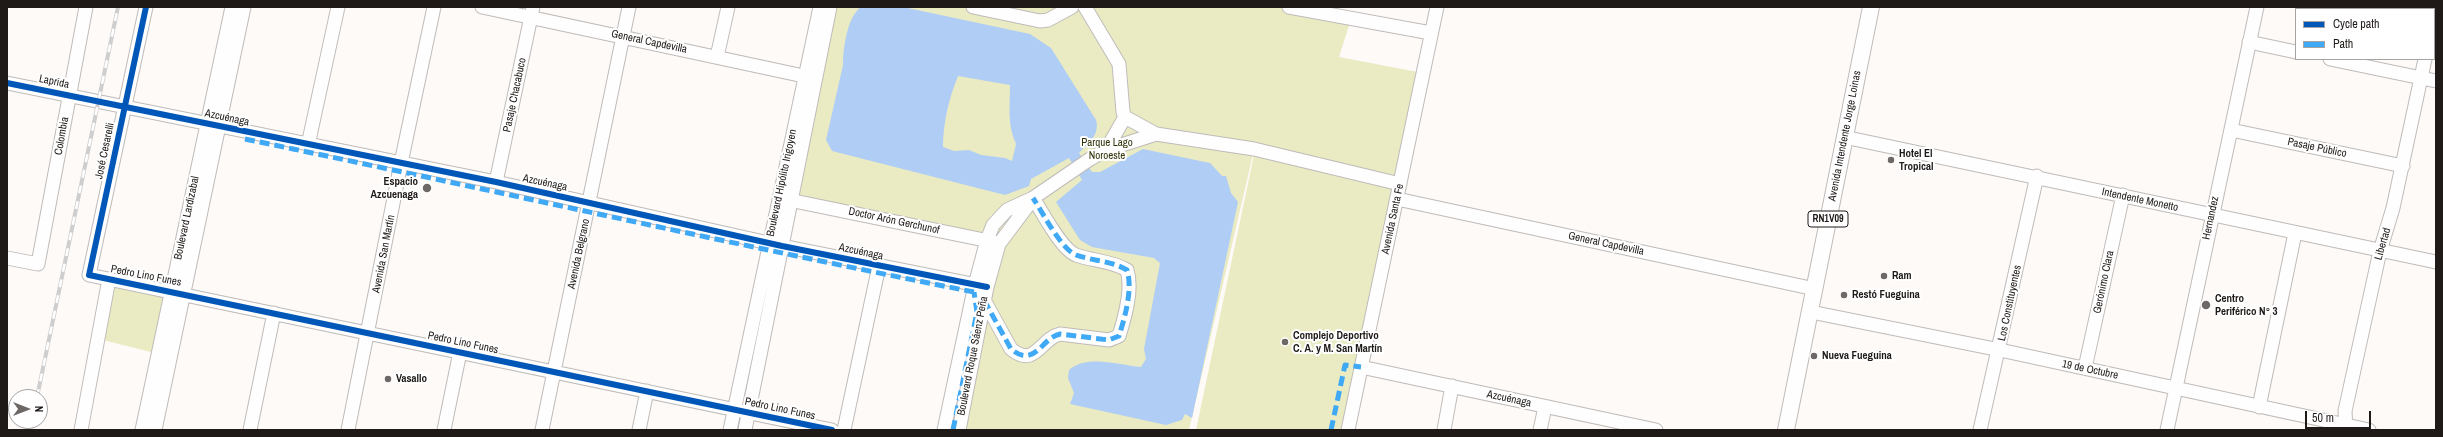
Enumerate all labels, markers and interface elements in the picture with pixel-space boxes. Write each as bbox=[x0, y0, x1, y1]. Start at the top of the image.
legend bbox=[2295, 8, 2435, 60]
text: Cycle path bbox=[2333, 16, 2380, 32]
street label: General Capdevilla bbox=[610, 28, 688, 56]
text: Path bbox=[2333, 36, 2353, 52]
street label: Pasaje Chacabuco bbox=[501, 57, 529, 133]
street label: Avenida Intendente Jorge Loinas bbox=[1826, 70, 1864, 202]
street label: Laprida bbox=[38, 72, 70, 92]
street label: Azcuénaga bbox=[204, 107, 250, 129]
street label: Colombia bbox=[52, 116, 72, 156]
street label: José Cesarelli bbox=[93, 122, 117, 180]
street label: Boulevard Hipólito Irigoyen bbox=[764, 128, 800, 238]
street label: Pasaje Público bbox=[2286, 135, 2348, 161]
park label: Parque Lago Noroeste bbox=[1081, 136, 1133, 162]
place label: Hotel El Tropical bbox=[1899, 147, 1934, 173]
marker: Hotel El Tropical bbox=[1886, 155, 1896, 165]
street label: Azcuénaga bbox=[522, 172, 568, 194]
street label: Boulevard Lardizabal bbox=[172, 175, 202, 261]
place label: Espacio Azcuenaga bbox=[370, 175, 418, 201]
marker: Espacio Azcuenaga bbox=[421, 182, 433, 194]
street label: Avenida Santa Fe bbox=[1379, 183, 1407, 255]
street label: Intendente Monetto bbox=[2101, 185, 2179, 215]
street label: Hernandez bbox=[2200, 195, 2222, 241]
street label: Doctor Arón Gerchunof bbox=[847, 205, 941, 237]
road number: RN1V09 bbox=[1808, 211, 1848, 227]
street label: Avenida San Martín bbox=[370, 214, 398, 294]
street label: Avenida Belgrano bbox=[565, 218, 593, 290]
street label: Libertad bbox=[2372, 226, 2394, 262]
street label: General Capdevilla bbox=[1567, 230, 1645, 258]
street label: Azcuénaga bbox=[838, 241, 884, 263]
street label: Gerónimo Clara bbox=[2091, 249, 2117, 315]
street label: Pedro Lino Funes bbox=[110, 263, 182, 289]
street label: Los Constituyentes bbox=[1996, 264, 2024, 342]
place label: Ram bbox=[1892, 269, 1912, 283]
marker: Ram bbox=[1879, 271, 1889, 281]
place label: Restó Fueguina bbox=[1852, 288, 1920, 302]
marker: Restó Fueguina bbox=[1839, 290, 1849, 300]
place label: Centro Periférico N° 3 bbox=[2215, 292, 2278, 318]
street label: Boulevard Roque Sáenz Peña bbox=[955, 295, 991, 417]
marker: Centro Periférico N° 3 bbox=[2200, 299, 2212, 311]
street label: Pedro Lino Funes bbox=[427, 329, 499, 357]
place label: Complejo Deportivo C. A. y M. San Martín bbox=[1293, 329, 1382, 355]
marker: Complejo Deportivo C. A. y M. San Martín bbox=[1280, 337, 1290, 347]
place label: Nueva Fueguina bbox=[1822, 349, 1892, 363]
marker: Nueva Fueguina bbox=[1809, 351, 1819, 361]
street label: 19 de Octubre bbox=[2061, 358, 2119, 382]
place label: Vasallo bbox=[396, 372, 427, 386]
marker: Vasallo bbox=[383, 374, 393, 384]
street label: Azcuénaga bbox=[1486, 388, 1532, 410]
north arrow bbox=[8, 389, 48, 429]
street label: Pedro Lino Funes bbox=[744, 395, 816, 423]
scale bar bbox=[2307, 403, 2373, 429]
text: N bbox=[32, 406, 46, 412]
text: 50 m bbox=[2312, 410, 2334, 426]

